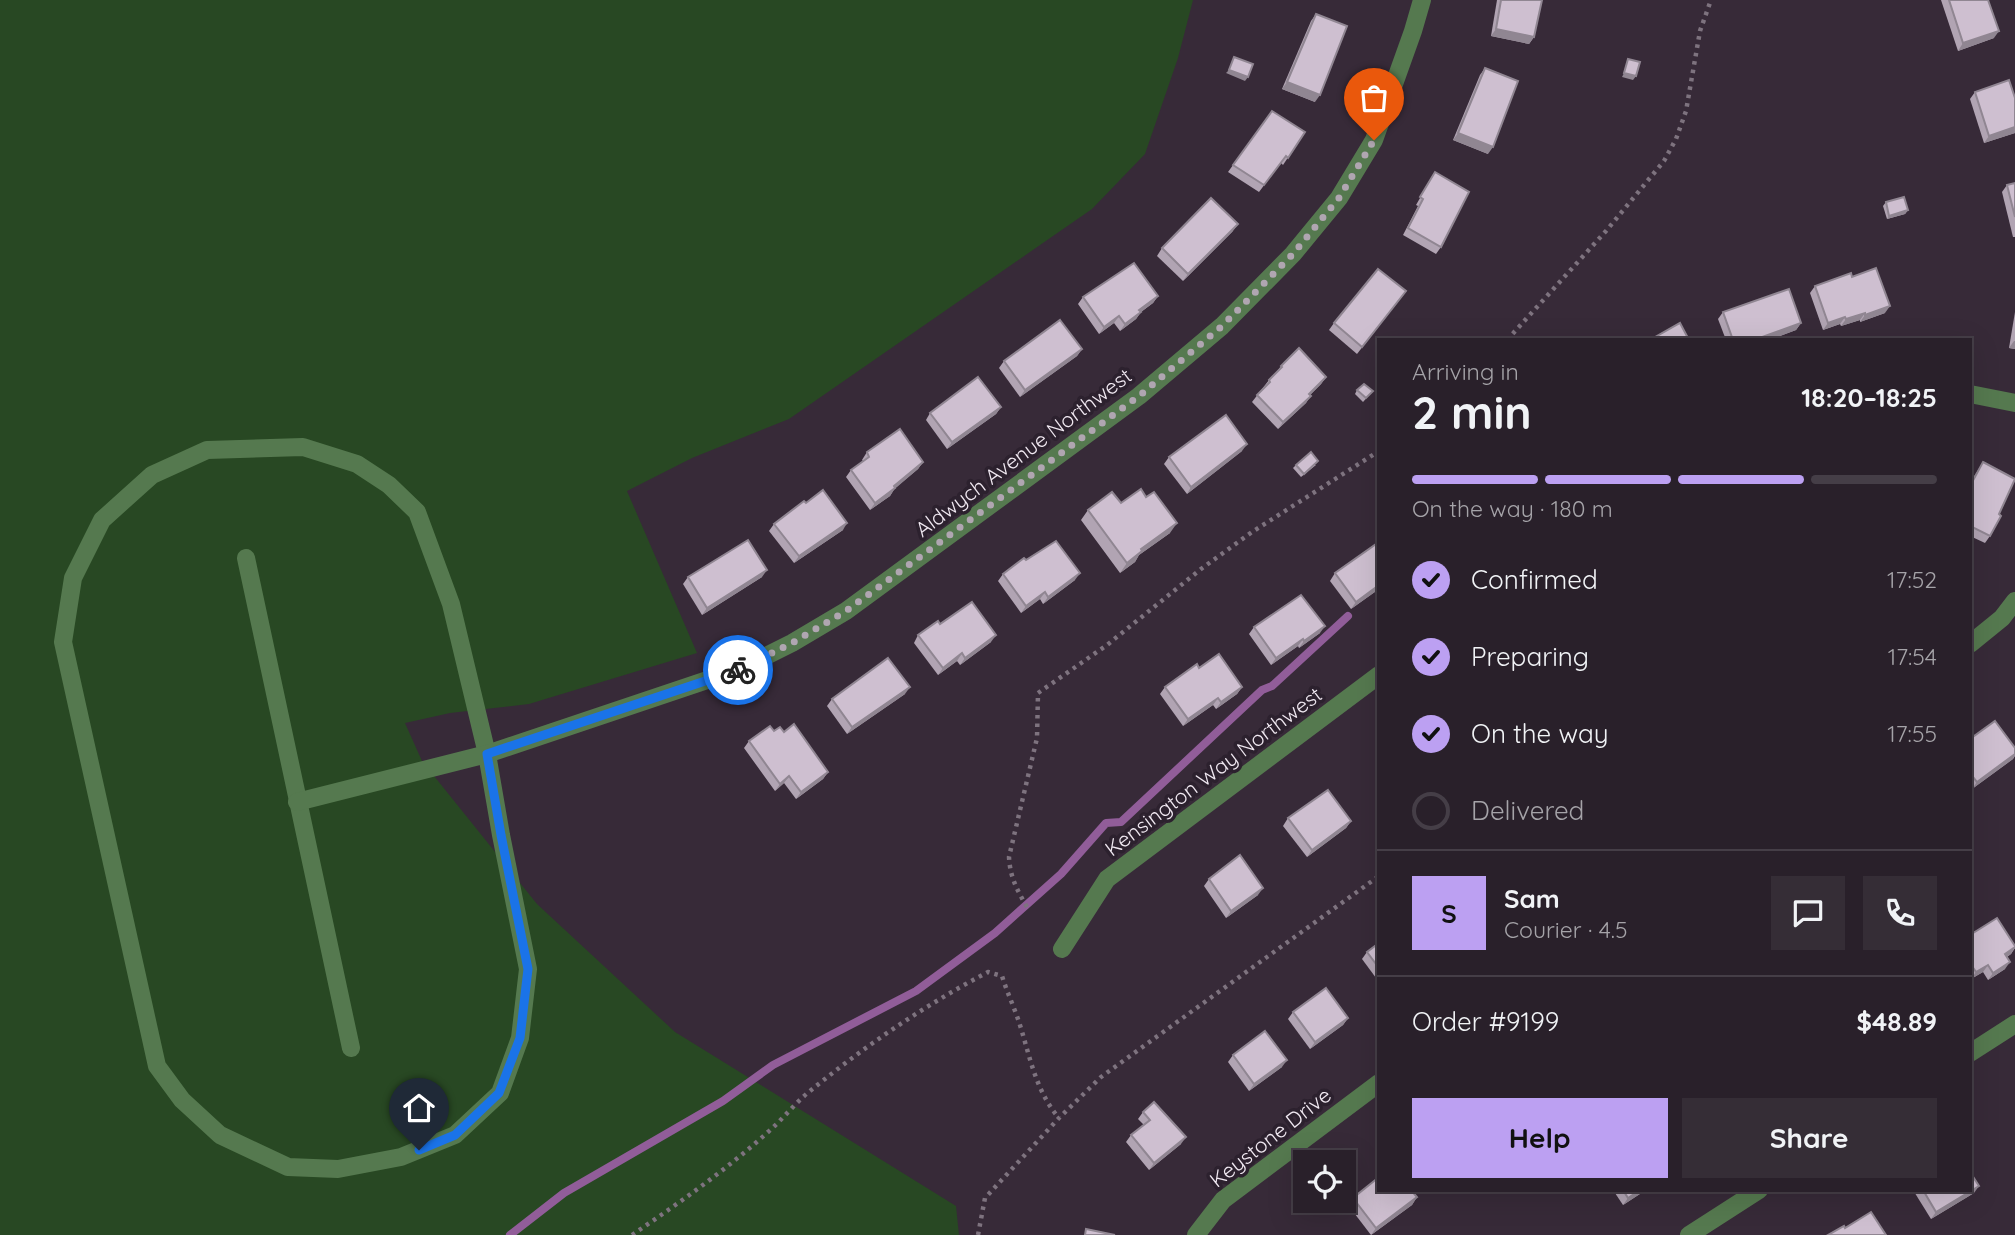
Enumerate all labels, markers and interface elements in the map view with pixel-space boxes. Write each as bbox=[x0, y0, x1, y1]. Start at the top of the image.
pin bbox=[1344, 68, 1404, 140]
icon: bag bbox=[1355, 79, 1393, 117]
text: Arriving in bbox=[1412, 357, 1519, 386]
street label: Aldwych Avenue Northwest bbox=[910, 362, 1136, 542]
text: 18:20–18:25 bbox=[1801, 381, 1937, 414]
text: 2 min bbox=[1412, 383, 1532, 441]
text: On the way · 180 m bbox=[1412, 494, 1613, 523]
icon: check bbox=[1412, 561, 1450, 599]
text: Confirmed bbox=[1471, 563, 1598, 596]
text: 17:52 bbox=[1887, 565, 1937, 594]
courier bbox=[703, 635, 773, 705]
icon: check bbox=[1412, 638, 1450, 676]
text: Preparing bbox=[1471, 640, 1589, 673]
text: 17:54 bbox=[1888, 642, 1937, 671]
icon: bike bbox=[719, 651, 757, 689]
street label: Kensington Way Northwest bbox=[1099, 681, 1327, 861]
icon: check bbox=[1412, 715, 1450, 753]
text: On the way bbox=[1471, 717, 1609, 750]
text: 17:55 bbox=[1887, 719, 1937, 748]
text: Delivered bbox=[1471, 794, 1584, 827]
button: chat bbox=[1771, 876, 1845, 950]
button: phone bbox=[1863, 876, 1937, 950]
text: Sam bbox=[1504, 882, 1560, 915]
text: S bbox=[1441, 897, 1457, 930]
text: Courier · 4.5 bbox=[1504, 915, 1628, 944]
text: Order #9199 bbox=[1412, 1005, 1559, 1038]
text: $48.89 bbox=[1856, 1005, 1937, 1038]
pin bbox=[389, 1078, 449, 1150]
street label: Keystone Drive bbox=[1204, 1081, 1336, 1193]
icon: home bbox=[400, 1089, 438, 1127]
button: Help bbox=[1412, 1098, 1668, 1178]
button: Share bbox=[1682, 1098, 1937, 1178]
map controls bbox=[1293, 1150, 1356, 1213]
button: locate bbox=[1293, 1150, 1356, 1213]

